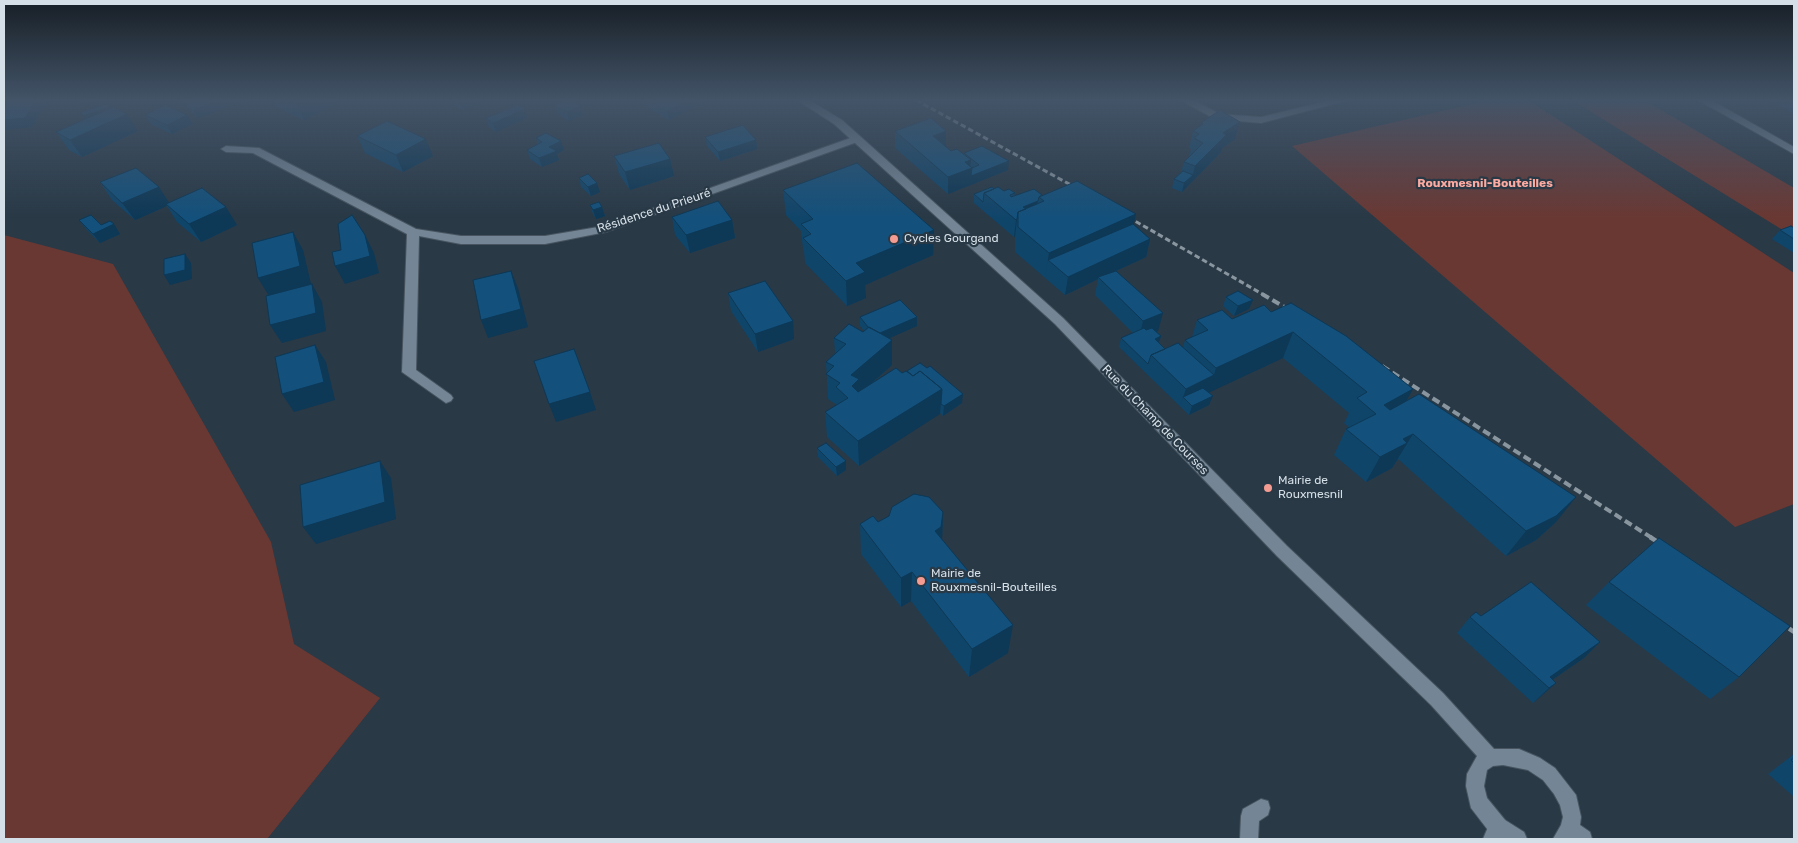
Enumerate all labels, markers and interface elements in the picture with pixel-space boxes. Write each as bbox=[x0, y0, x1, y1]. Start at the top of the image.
district label: Rouxmesnil-Bouteilles bbox=[1417, 177, 1553, 191]
street label: Résidence du Prieuré bbox=[595, 186, 713, 236]
place label: Cycles Gourgand bbox=[904, 232, 999, 246]
marker: Cycles Gourgand bbox=[888, 233, 900, 245]
street label: Rue du Champ de Courses bbox=[1099, 362, 1211, 478]
place label: Mairie de Rouxmesnil bbox=[1278, 474, 1343, 502]
marker: Mairie de Rouxmesnil bbox=[1262, 482, 1274, 494]
place label: Mairie de Rouxmesnil-Bouteilles bbox=[931, 567, 1057, 595]
marker: Mairie de Rouxmesnil-Bouteilles bbox=[915, 575, 927, 587]

